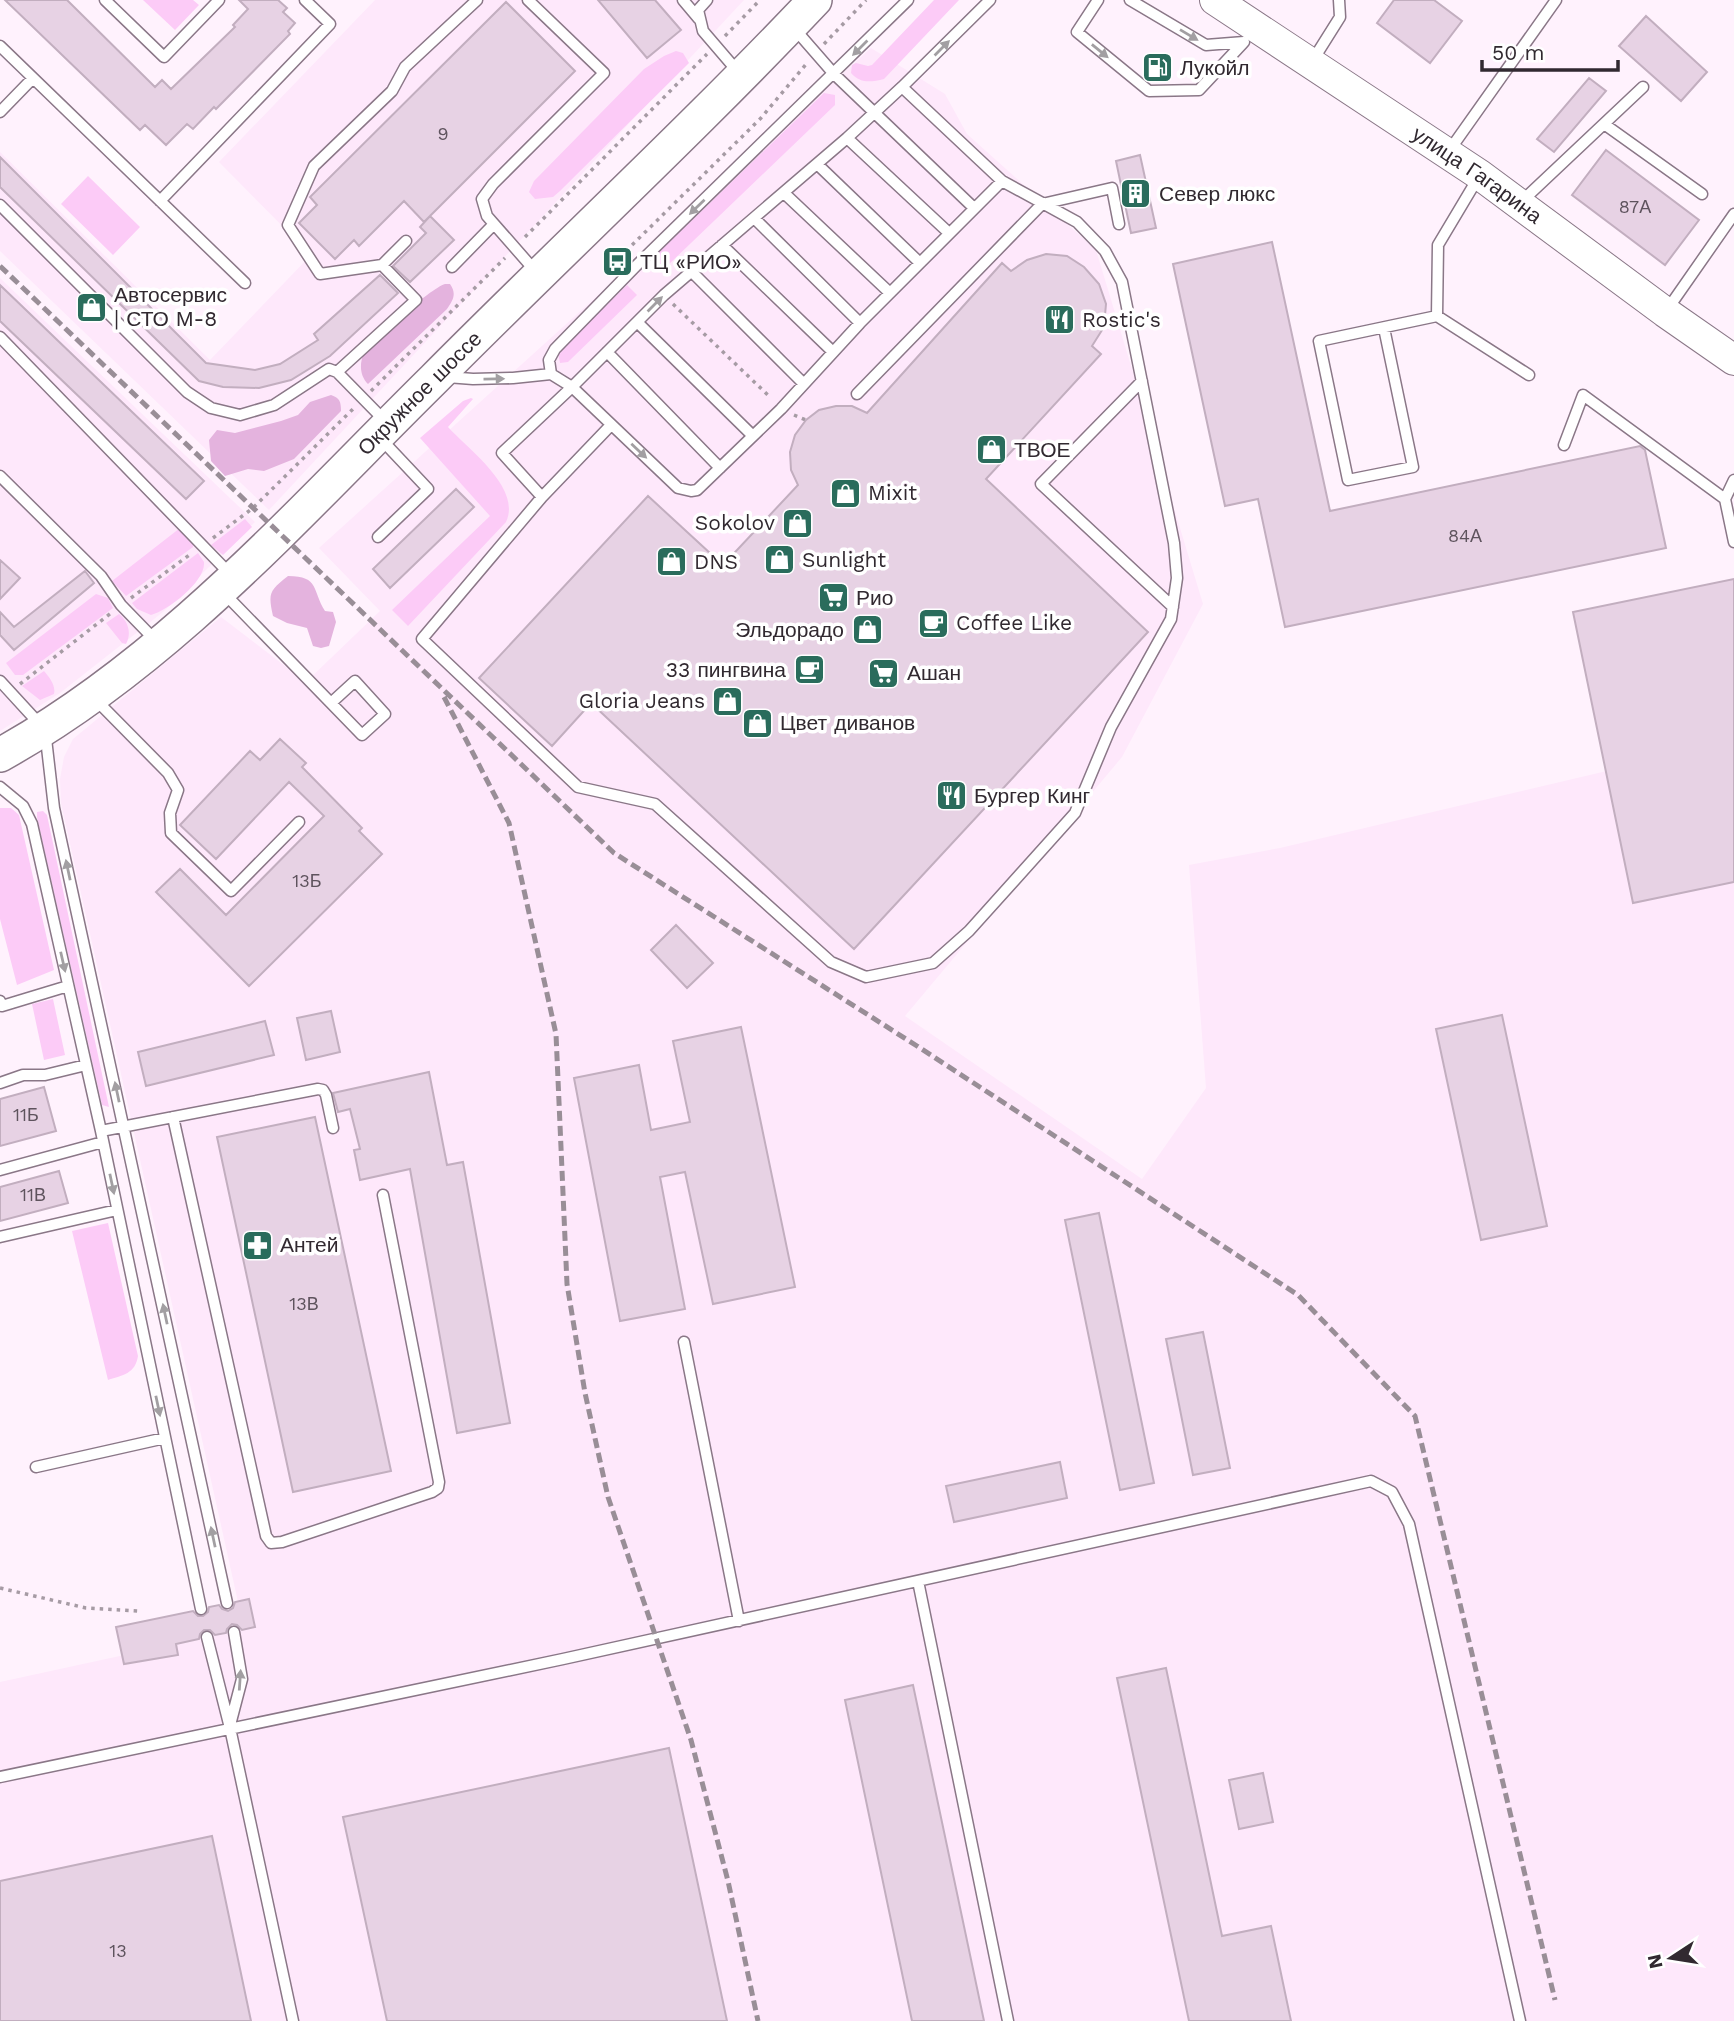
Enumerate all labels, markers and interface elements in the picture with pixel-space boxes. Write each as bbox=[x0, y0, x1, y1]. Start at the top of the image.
scale bar bbox=[1482, 28, 1618, 72]
one-way arrow bbox=[1179, 29, 1199, 41]
one-way arrow bbox=[933, 39, 950, 56]
one-way arrow bbox=[852, 40, 869, 56]
text: 50 m bbox=[1492, 40, 1544, 65]
one-way arrow bbox=[1092, 43, 1109, 58]
fuel station icon: Лукойл bbox=[1140, 51, 1174, 85]
place label: Лукойл bbox=[1180, 55, 1250, 80]
street label: улица Гагарина bbox=[1408, 121, 1547, 229]
house number: 9 bbox=[437, 123, 449, 144]
building icon: Север люкс bbox=[1119, 177, 1153, 211]
place label: Север люкс bbox=[1159, 181, 1275, 206]
house number: 87А bbox=[1619, 196, 1651, 217]
one-way arrow bbox=[689, 198, 706, 214]
bus stop icon: ТЦ «РИО» bbox=[600, 245, 634, 279]
place label: ТЦ «РИО» bbox=[640, 249, 742, 274]
place label: Автосервис | СТО М-8 bbox=[114, 282, 227, 331]
shop icon: Автосервис | СТО М-8 bbox=[74, 290, 108, 324]
one-way arrow bbox=[646, 296, 662, 313]
restaurant icon: Rostic's bbox=[1042, 303, 1076, 337]
place label: Rostic's bbox=[1082, 307, 1161, 332]
street label: Окружное шоссе bbox=[352, 326, 487, 460]
one-way arrow bbox=[483, 373, 505, 384]
shop icon: ТВОЕ bbox=[974, 433, 1008, 467]
place label: ТВОЕ bbox=[1014, 437, 1070, 462]
one-way arrow bbox=[630, 443, 647, 460]
shop icon: Mixit bbox=[828, 476, 862, 510]
place label: Mixit bbox=[868, 480, 917, 505]
shop icon: Sokolov bbox=[781, 506, 815, 540]
place label: Sokolov bbox=[695, 510, 775, 535]
house number: 84А bbox=[1448, 525, 1482, 546]
shop icon: Sunlight bbox=[762, 543, 796, 577]
shop icon: DNS bbox=[654, 545, 688, 579]
place label: Sunlight bbox=[802, 547, 886, 572]
place label: DNS bbox=[694, 549, 738, 574]
supermarket icon: Рио bbox=[816, 581, 850, 615]
place label: Рио bbox=[856, 585, 893, 610]
cafe icon: Coffee Like bbox=[916, 606, 950, 640]
place label: Coffee Like bbox=[956, 610, 1072, 635]
shop icon: Эльдорадо bbox=[850, 613, 884, 647]
place label: Эльдорадо bbox=[735, 617, 844, 642]
cafe icon: 33 пингвина bbox=[792, 653, 826, 687]
supermarket icon: Ашан bbox=[867, 656, 901, 690]
place label: 33 пингвина bbox=[666, 657, 786, 682]
place label: Ашан bbox=[907, 660, 961, 685]
shop icon: Gloria Jeans bbox=[711, 684, 745, 718]
place label: Gloria Jeans bbox=[579, 688, 705, 713]
shop icon: Цвет диванов bbox=[740, 706, 774, 740]
place label: Цвет диванов bbox=[780, 710, 915, 735]
restaurant icon: Бургер Кинг bbox=[934, 779, 968, 813]
place label: Бургер Кинг bbox=[974, 783, 1091, 808]
one-way arrow bbox=[62, 859, 73, 881]
house number: 13Б bbox=[292, 870, 322, 891]
one-way arrow bbox=[57, 951, 68, 973]
one-way arrow bbox=[111, 1081, 122, 1103]
house number: 11Б bbox=[13, 1104, 39, 1125]
one-way arrow bbox=[106, 1173, 117, 1195]
house number: 11В bbox=[20, 1184, 46, 1205]
pharmacy icon: Антей bbox=[240, 1228, 274, 1262]
place label: Антей bbox=[280, 1232, 338, 1257]
house number: 13В bbox=[289, 1293, 319, 1314]
one-way arrow bbox=[159, 1303, 170, 1325]
one-way arrow bbox=[153, 1395, 164, 1417]
one-way arrow bbox=[207, 1526, 218, 1548]
one-way arrow bbox=[234, 1669, 245, 1691]
north arrow bbox=[1636, 1923, 1706, 1993]
house number: 13 bbox=[109, 1940, 127, 1961]
text: N bbox=[1642, 1952, 1668, 1971]

